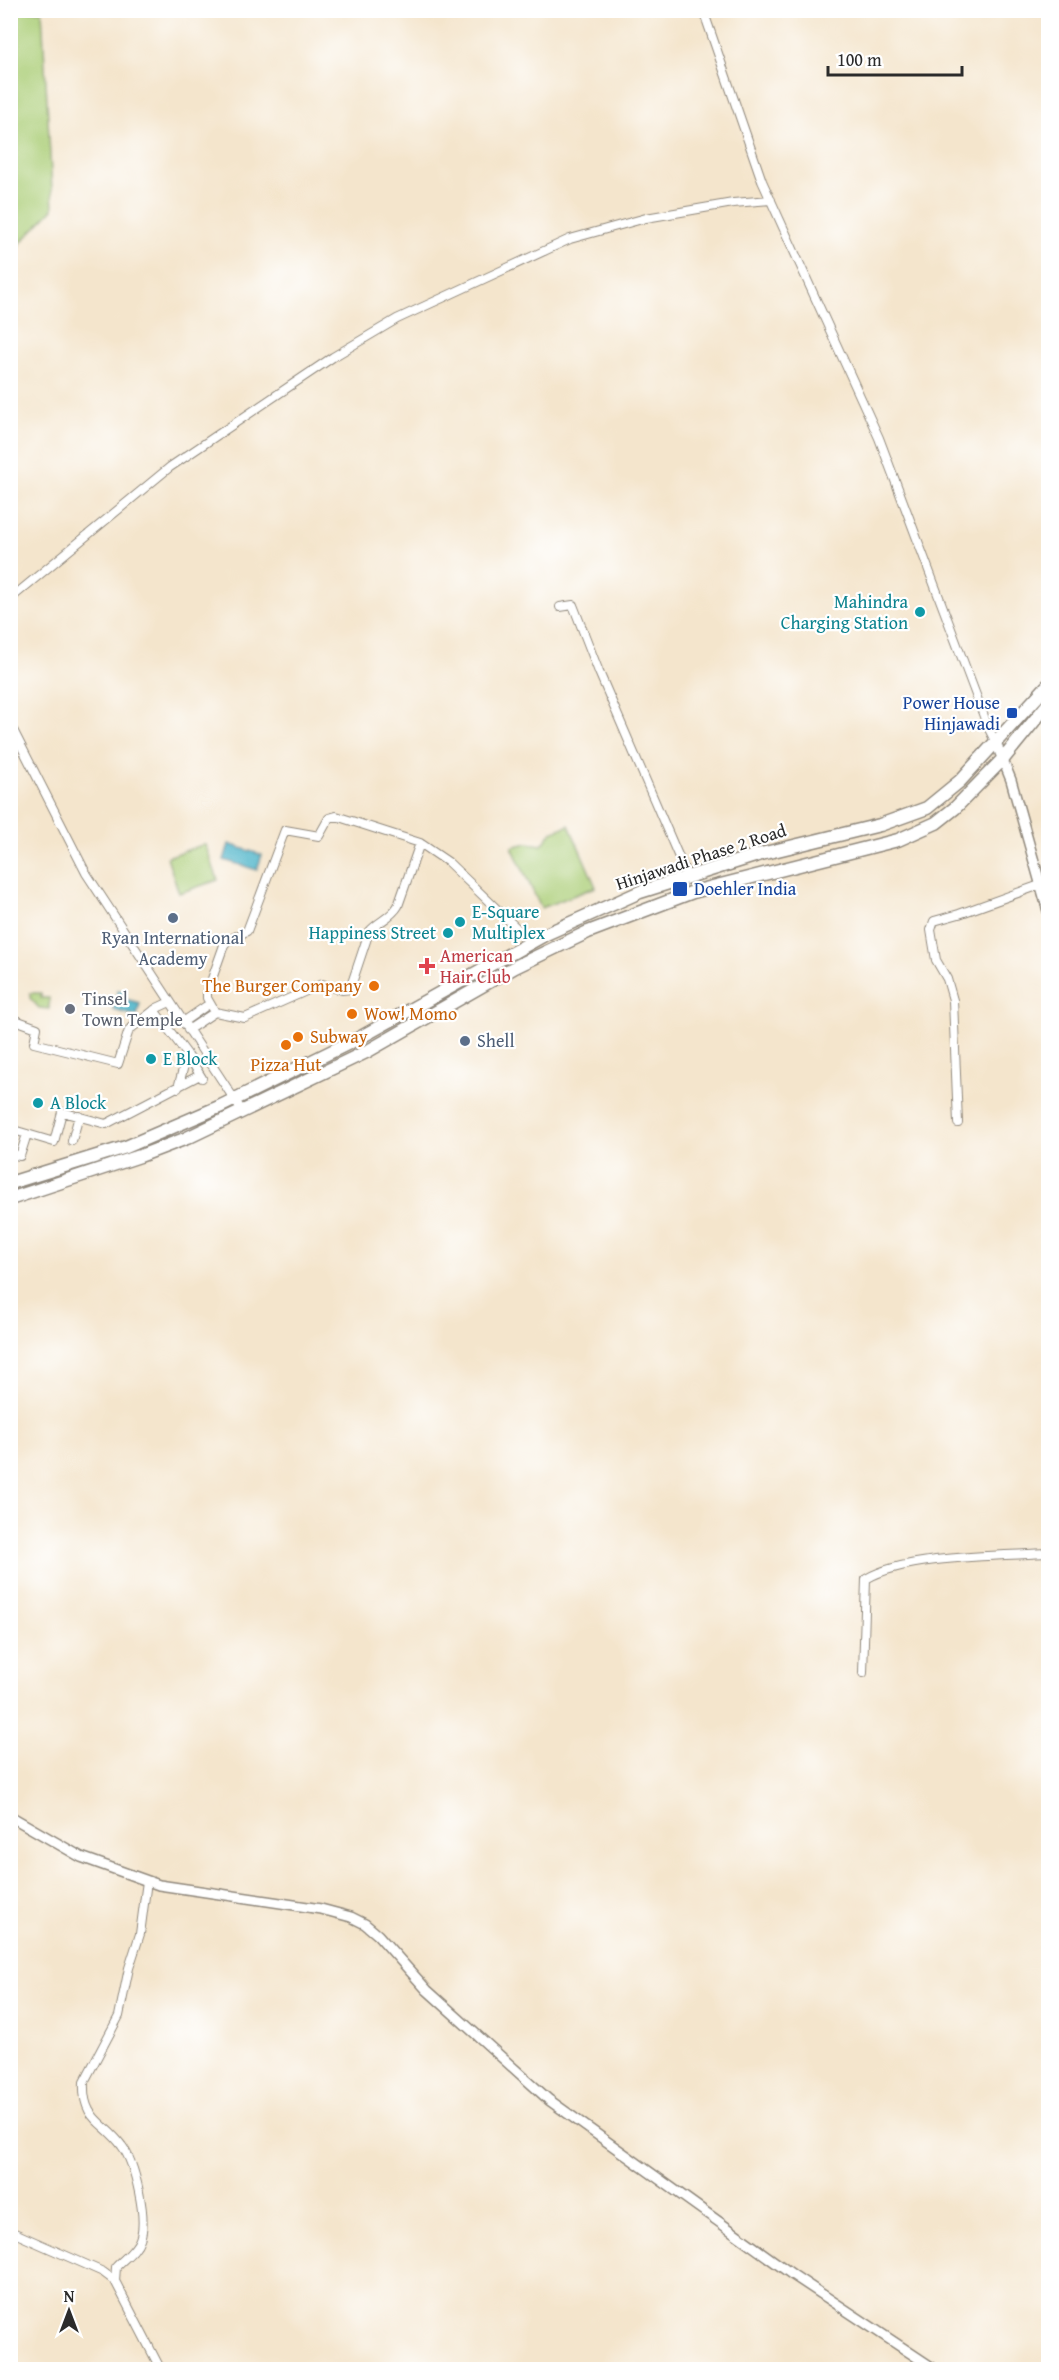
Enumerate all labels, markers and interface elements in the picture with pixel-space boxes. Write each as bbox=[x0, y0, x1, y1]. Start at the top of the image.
scale bar bbox=[828, 39, 962, 77]
text: 100 m bbox=[837, 46, 882, 73]
place label: Mahindra Charging Station bbox=[781, 588, 908, 636]
marker: Mahindra Charging Station bbox=[913, 605, 927, 619]
place label: Power House Hinjawadi bbox=[903, 689, 1000, 737]
marker: Power House Hinjawadi bbox=[1005, 706, 1019, 720]
street label: Hinjawadi Phase 2 Road bbox=[612, 816, 790, 897]
place label: Doehler India bbox=[694, 875, 797, 902]
marker: Doehler India bbox=[671, 880, 689, 898]
place label: E-Square Multiplex bbox=[472, 898, 546, 946]
marker: Ryan International Academy bbox=[166, 911, 180, 925]
marker: E-Square Multiplex bbox=[453, 915, 467, 929]
place label: Happiness Street bbox=[309, 919, 437, 946]
place label: Ryan International Academy bbox=[102, 924, 244, 972]
marker: Happiness Street bbox=[441, 926, 455, 940]
place label: American Hair Club bbox=[440, 942, 513, 990]
marker: American Hair Club bbox=[418, 957, 436, 975]
place label: The Burger Company bbox=[202, 972, 362, 999]
marker: The Burger Company bbox=[367, 979, 381, 993]
place label: Tinsel Town Temple bbox=[82, 985, 183, 1033]
place label: Wow! Momo bbox=[364, 1000, 457, 1027]
marker: Tinsel Town Temple bbox=[63, 1002, 77, 1016]
marker: Wow! Momo bbox=[345, 1007, 359, 1021]
place label: Subway bbox=[310, 1023, 368, 1050]
place label: Shell bbox=[477, 1027, 514, 1054]
marker: Subway bbox=[291, 1030, 305, 1044]
marker: Shell bbox=[458, 1034, 472, 1048]
marker: Pizza Hut bbox=[279, 1038, 293, 1052]
place label: E Block bbox=[163, 1045, 218, 1072]
place label: Pizza Hut bbox=[251, 1051, 322, 1078]
marker: E Block bbox=[144, 1052, 158, 1066]
place label: A Block bbox=[50, 1089, 107, 1116]
marker: A Block bbox=[31, 1096, 45, 1110]
north arrow bbox=[39, 2281, 99, 2341]
text: N bbox=[64, 2284, 75, 2308]

